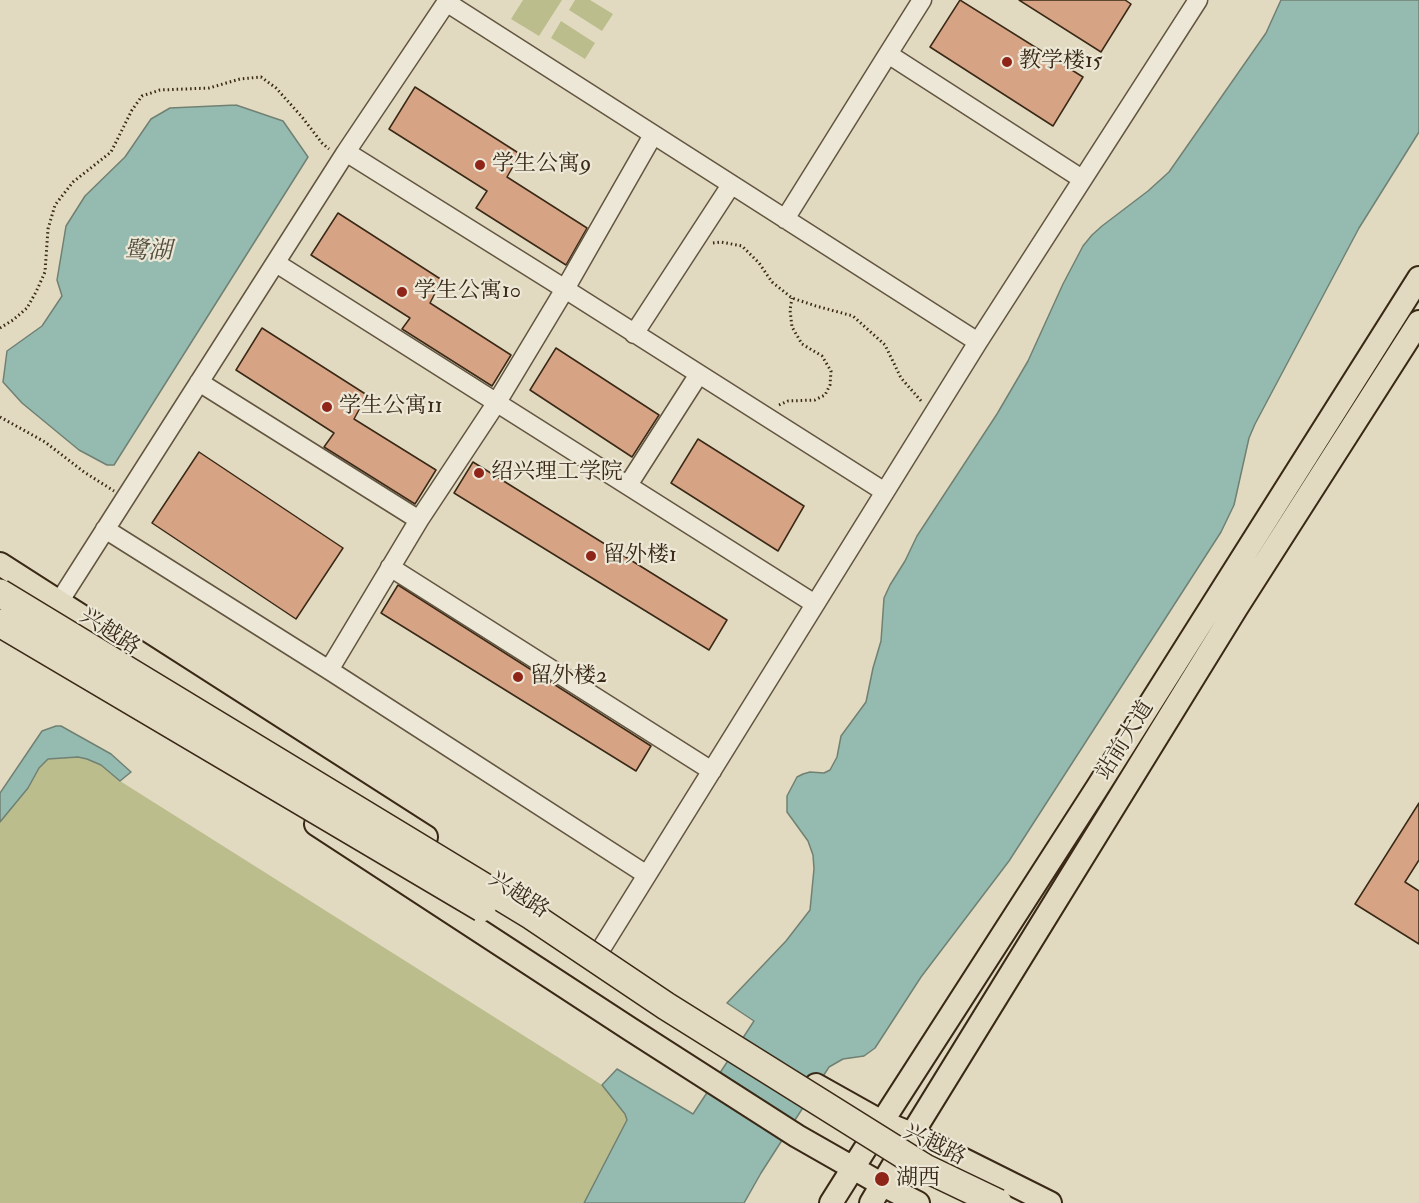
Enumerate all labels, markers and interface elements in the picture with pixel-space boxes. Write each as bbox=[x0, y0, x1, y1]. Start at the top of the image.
place label: 教学楼15 bbox=[1019, 49, 1102, 75]
marker: 教学楼15 bbox=[1000, 55, 1014, 69]
place label: 学生公寓9 bbox=[492, 152, 591, 178]
marker: 学生公寓9 bbox=[473, 158, 487, 172]
water label: 鹭湖 bbox=[124, 239, 172, 267]
place label: 学生公寓10 bbox=[414, 279, 521, 305]
marker: 学生公寓10 bbox=[395, 285, 409, 299]
place label: 学生公寓11 bbox=[339, 394, 443, 420]
marker: 学生公寓11 bbox=[320, 400, 334, 414]
place label: 绍兴理工学院 bbox=[491, 460, 623, 486]
marker: 绍兴理工学院 bbox=[472, 466, 486, 480]
place label: 留外楼1 bbox=[603, 543, 677, 569]
marker: 留外楼1 bbox=[584, 549, 598, 563]
street label: 兴越路 bbox=[74, 604, 144, 662]
place label: 留外楼2 bbox=[530, 664, 607, 690]
marker: 留外楼2 bbox=[511, 670, 525, 684]
street label: 站前大道 bbox=[1091, 697, 1161, 785]
street label: 兴越路 bbox=[483, 867, 553, 925]
street label: 兴越路 bbox=[899, 1120, 969, 1172]
place label: 湖西 bbox=[896, 1166, 940, 1192]
marker: 湖西 bbox=[873, 1170, 891, 1188]

